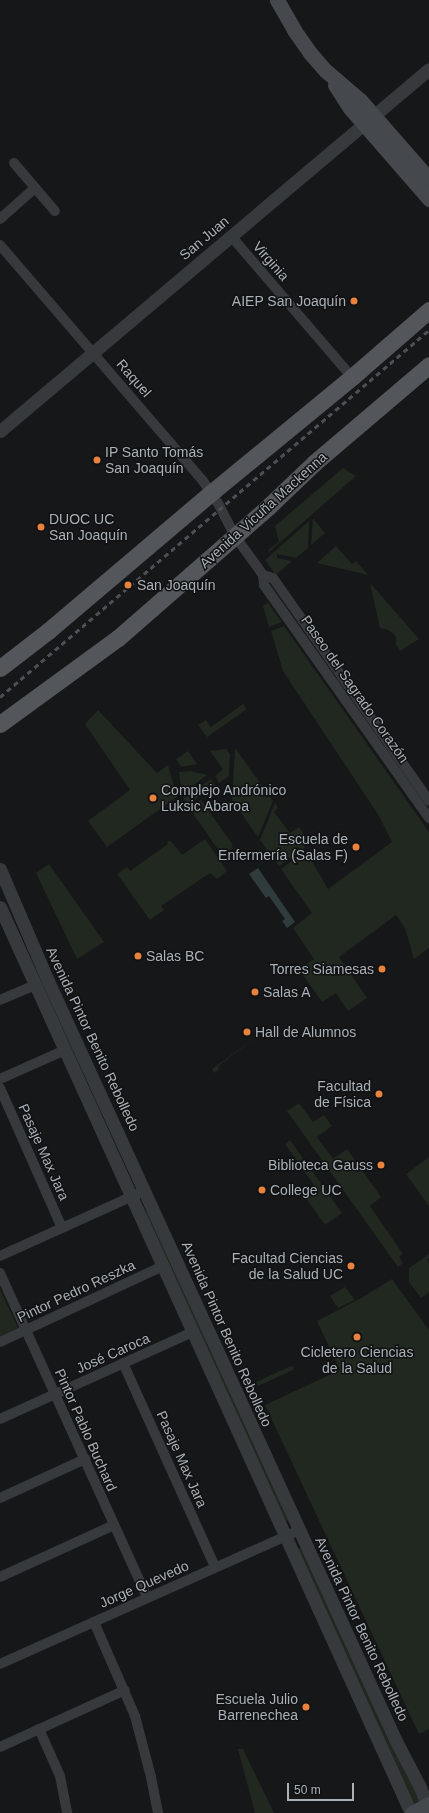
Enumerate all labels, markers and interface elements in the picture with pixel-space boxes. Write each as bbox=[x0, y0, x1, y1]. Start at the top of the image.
street label: San Juan bbox=[176, 213, 232, 263]
street label: Virginia bbox=[249, 238, 293, 284]
place label: AIEP San Joaquín bbox=[232, 293, 346, 309]
marker: AIEP San Joaquín bbox=[349, 296, 359, 306]
street label: Raquel bbox=[113, 356, 155, 400]
place label: IP Santo Tomás San Joaquín bbox=[105, 444, 204, 476]
street label: Avenida Vicuña Mackenna bbox=[196, 448, 330, 572]
marker: IP Santo Tomás San Joaquín bbox=[92, 455, 102, 465]
place label: DUOC UC San Joaquín bbox=[49, 511, 128, 544]
marker: DUOC UC San Joaquín bbox=[36, 522, 46, 532]
place label: San Joaquín bbox=[137, 577, 216, 593]
marker: San Joaquín bbox=[122, 579, 134, 591]
street label: Paseo del Sagrado Corazón bbox=[298, 612, 412, 766]
place label: Complejo Andrónico Luksic Abaroa bbox=[161, 782, 287, 814]
marker: Complejo Andrónico Luksic Abaroa bbox=[148, 793, 158, 803]
place label: Escuela de Enfermería (Salas F) bbox=[218, 831, 348, 864]
marker: Escuela de Enfermería (Salas F) bbox=[351, 842, 361, 852]
street label: Avenida Pintor Benito Rebolledo bbox=[43, 944, 143, 1134]
place label: Salas BC bbox=[146, 948, 204, 964]
marker: Salas BC bbox=[133, 951, 143, 961]
place label: Torres Siamesas bbox=[270, 961, 374, 977]
marker: Torres Siamesas bbox=[377, 964, 387, 974]
place label: Salas A bbox=[263, 984, 311, 1000]
marker: Salas A bbox=[250, 987, 260, 997]
place label: Hall de Alumnos bbox=[255, 1024, 357, 1040]
marker: Hall de Alumnos bbox=[242, 1027, 252, 1037]
place label: Facultad de Física bbox=[314, 1078, 371, 1110]
marker: Facultad de Física bbox=[374, 1089, 384, 1099]
street label: Pasaje Max Jara bbox=[15, 1101, 73, 1203]
place label: Biblioteca Gauss bbox=[268, 1157, 373, 1173]
marker: Biblioteca Gauss bbox=[376, 1160, 386, 1170]
place label: College UC bbox=[270, 1182, 342, 1198]
marker: College UC bbox=[257, 1185, 267, 1195]
street label: Avenida Pintor Benito Rebolledo bbox=[178, 1239, 276, 1429]
place label: Facultad Ciencias de la Salud UC bbox=[232, 1250, 343, 1282]
street label: Pintor Pedro Reszka bbox=[14, 1256, 138, 1326]
marker: Facultad Ciencias de la Salud UC bbox=[346, 1261, 356, 1271]
street label: José Caroca bbox=[74, 1329, 152, 1377]
marker: Cicletero Ciencias de la Salud bbox=[352, 1332, 362, 1342]
place label: Cicletero Ciencias de la Salud bbox=[301, 1344, 413, 1376]
street label: Pintor Pablo Buchard bbox=[51, 1366, 121, 1494]
street label: Pasaje Max Jara bbox=[153, 1408, 211, 1510]
street label: Avenida Pintor Benito Rebolledo bbox=[312, 1534, 412, 1724]
street label: Jorge Quevedo bbox=[97, 1557, 191, 1611]
place label: Escuela Julio Barrenechea bbox=[216, 1691, 298, 1724]
marker: Escuela Julio Barrenechea bbox=[301, 1702, 311, 1712]
scale bar bbox=[289, 1775, 356, 1801]
text: 50 m bbox=[294, 1783, 321, 1797]

